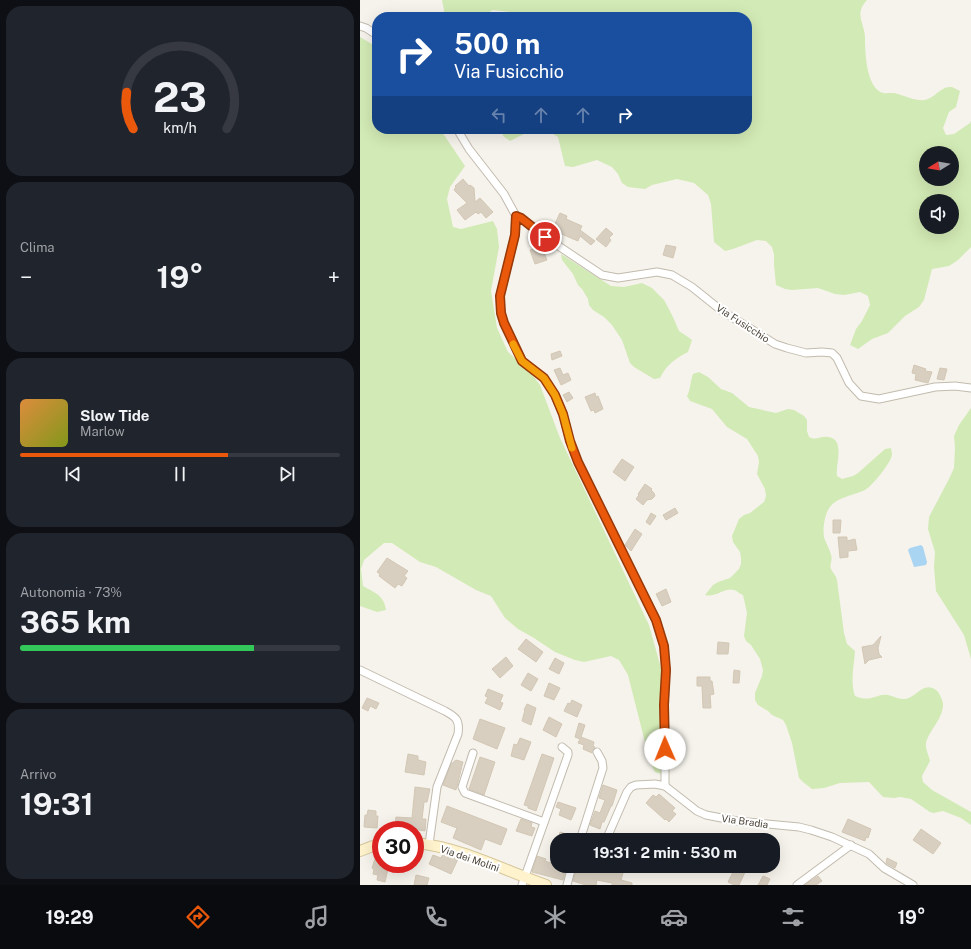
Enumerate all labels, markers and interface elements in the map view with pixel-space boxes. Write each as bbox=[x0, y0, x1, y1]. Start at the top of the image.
text: 500 m bbox=[454, 27, 540, 60]
icon: right bbox=[388, 28, 440, 80]
text: Via Fusicchio bbox=[454, 61, 564, 82]
text: 23 bbox=[153, 72, 207, 121]
icon: left bbox=[488, 104, 510, 126]
icon: ahead bbox=[530, 104, 552, 126]
icon: ahead bbox=[572, 104, 594, 126]
icon: right bbox=[614, 104, 636, 126]
text: km/h bbox=[163, 118, 197, 135]
north arrow bbox=[919, 146, 959, 186]
map controls bbox=[919, 146, 959, 234]
button: sound bbox=[919, 194, 959, 234]
pin bbox=[528, 220, 562, 254]
icon: arrive bbox=[534, 226, 556, 248]
text: Clima bbox=[20, 240, 55, 255]
text: 19° bbox=[157, 259, 203, 295]
text: − bbox=[20, 264, 32, 290]
text: + bbox=[328, 264, 340, 290]
street label: Via Fusicchio bbox=[714, 301, 772, 345]
text: Slow Tide bbox=[80, 407, 149, 424]
text: Marlow bbox=[80, 424, 125, 439]
icon: previous bbox=[62, 463, 84, 485]
icon: pause bbox=[169, 463, 191, 485]
icon: next bbox=[276, 463, 298, 485]
text: Autonomia · 73% bbox=[20, 585, 122, 600]
text: 365 km bbox=[20, 604, 131, 640]
position arrow bbox=[644, 728, 686, 770]
text: Arrivo bbox=[20, 767, 56, 782]
text: 19:31 bbox=[20, 786, 94, 822]
street label: Via Bradia bbox=[721, 812, 769, 830]
speed limit sign: 30 bbox=[372, 821, 424, 873]
street label: Via dei Molini bbox=[439, 842, 501, 874]
text: 19:31 · 2 min · 530 m bbox=[593, 844, 737, 861]
icon: directions bbox=[184, 903, 212, 931]
icon: music bbox=[303, 903, 331, 931]
icon: phone bbox=[422, 903, 450, 931]
icon: climate bbox=[541, 903, 569, 931]
icon: car bbox=[660, 903, 688, 931]
icon: filters bbox=[779, 903, 807, 931]
text: 19:29 bbox=[45, 907, 94, 928]
text: 19° bbox=[897, 907, 926, 928]

